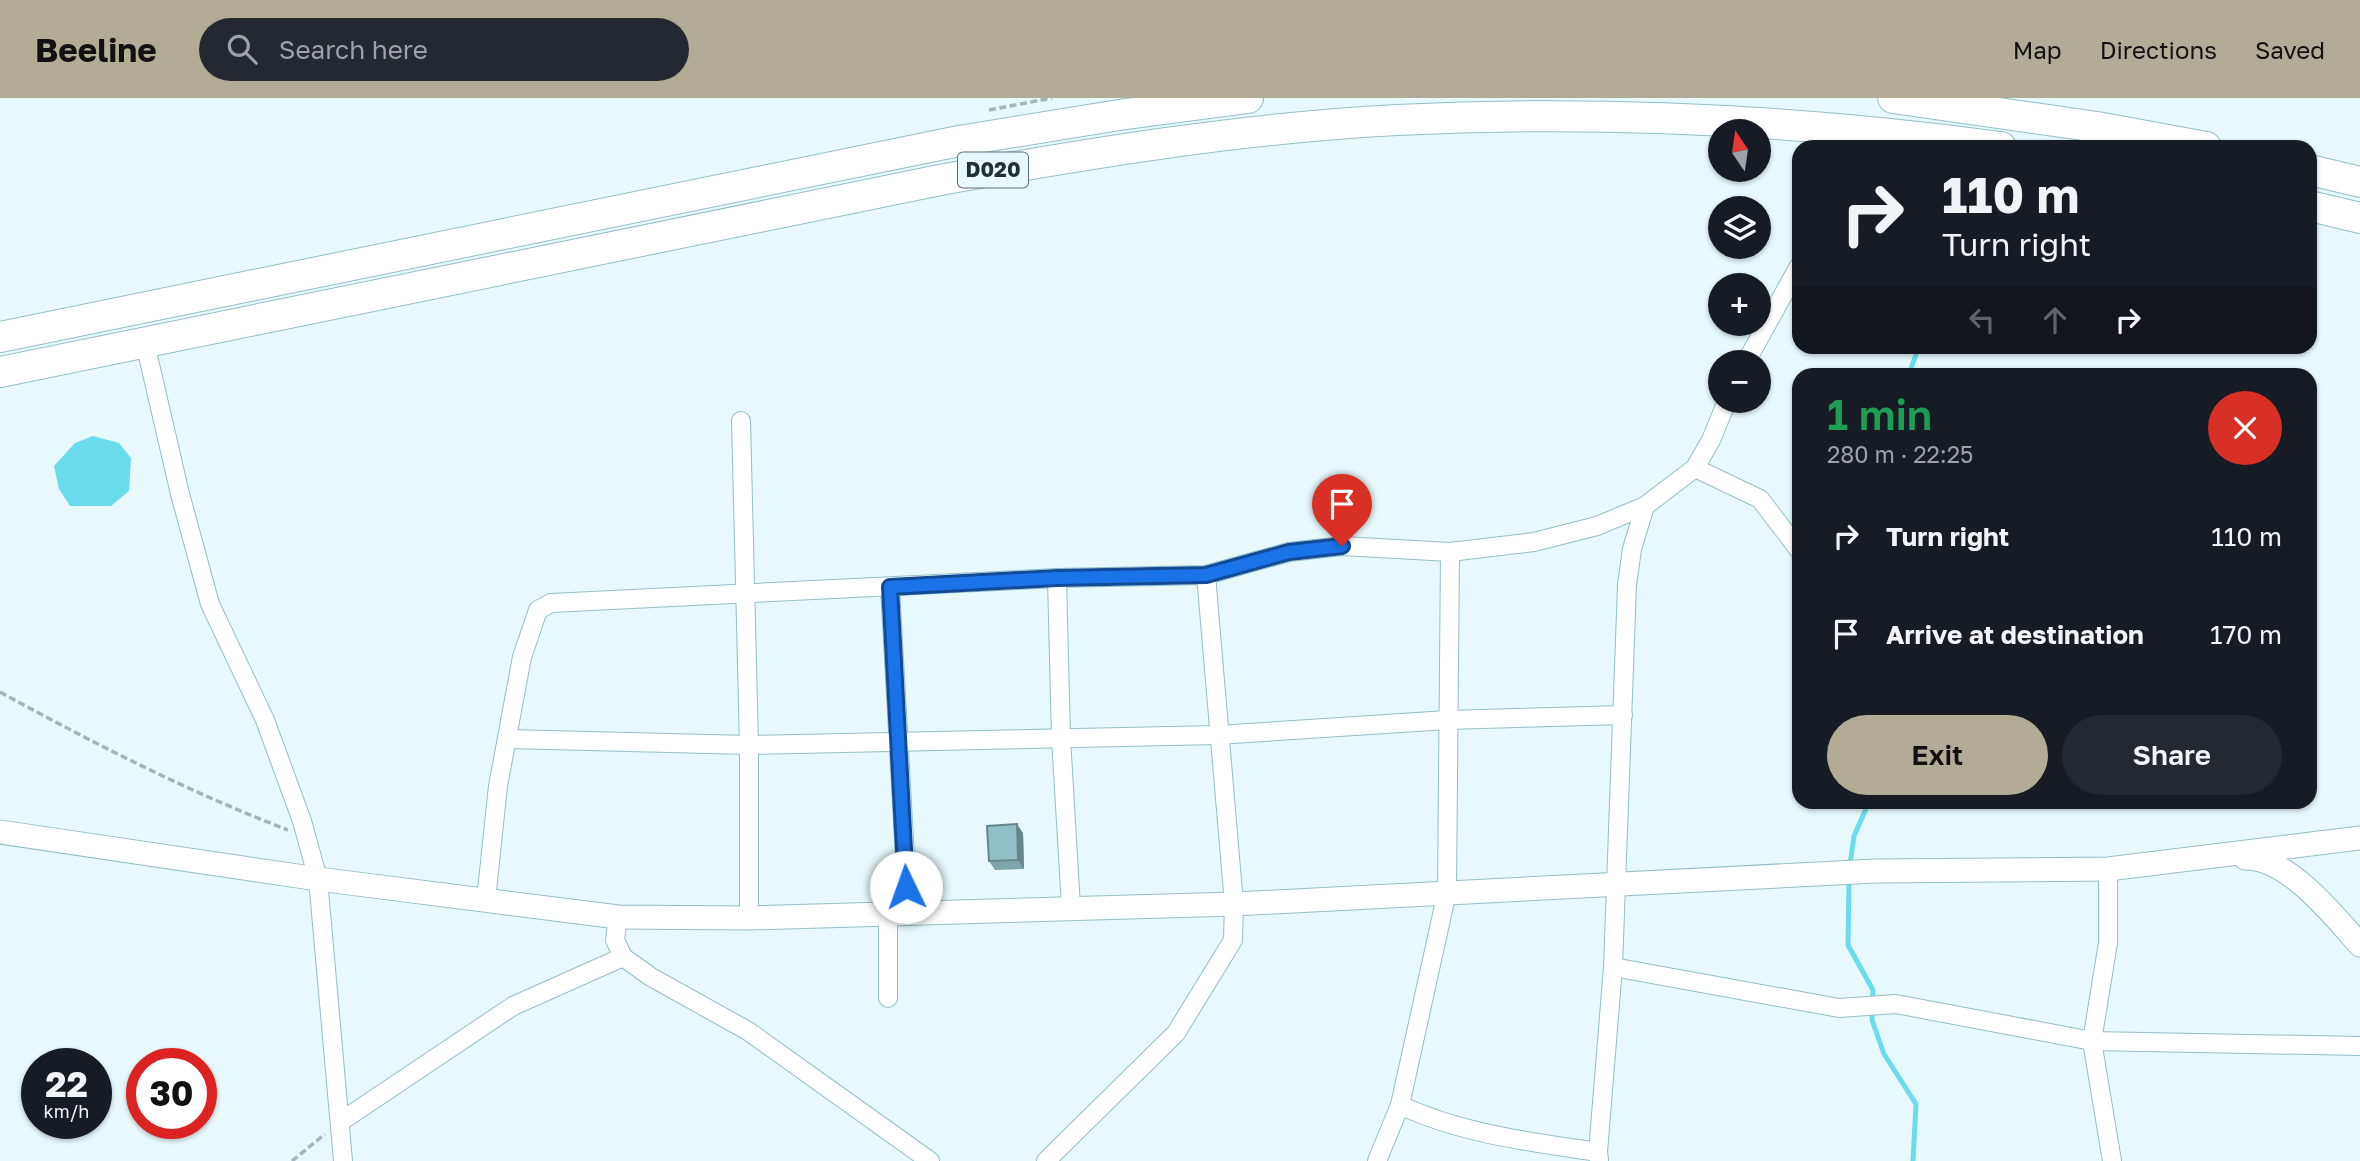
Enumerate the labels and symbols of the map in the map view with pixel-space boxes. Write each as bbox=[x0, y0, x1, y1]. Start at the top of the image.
north arrow bbox=[1708, 119, 1771, 182]
road number: D020 bbox=[958, 153, 1028, 188]
pin bbox=[1312, 474, 1372, 546]
position arrow bbox=[869, 850, 943, 924]
speed limit sign: 30 bbox=[126, 1048, 217, 1139]

